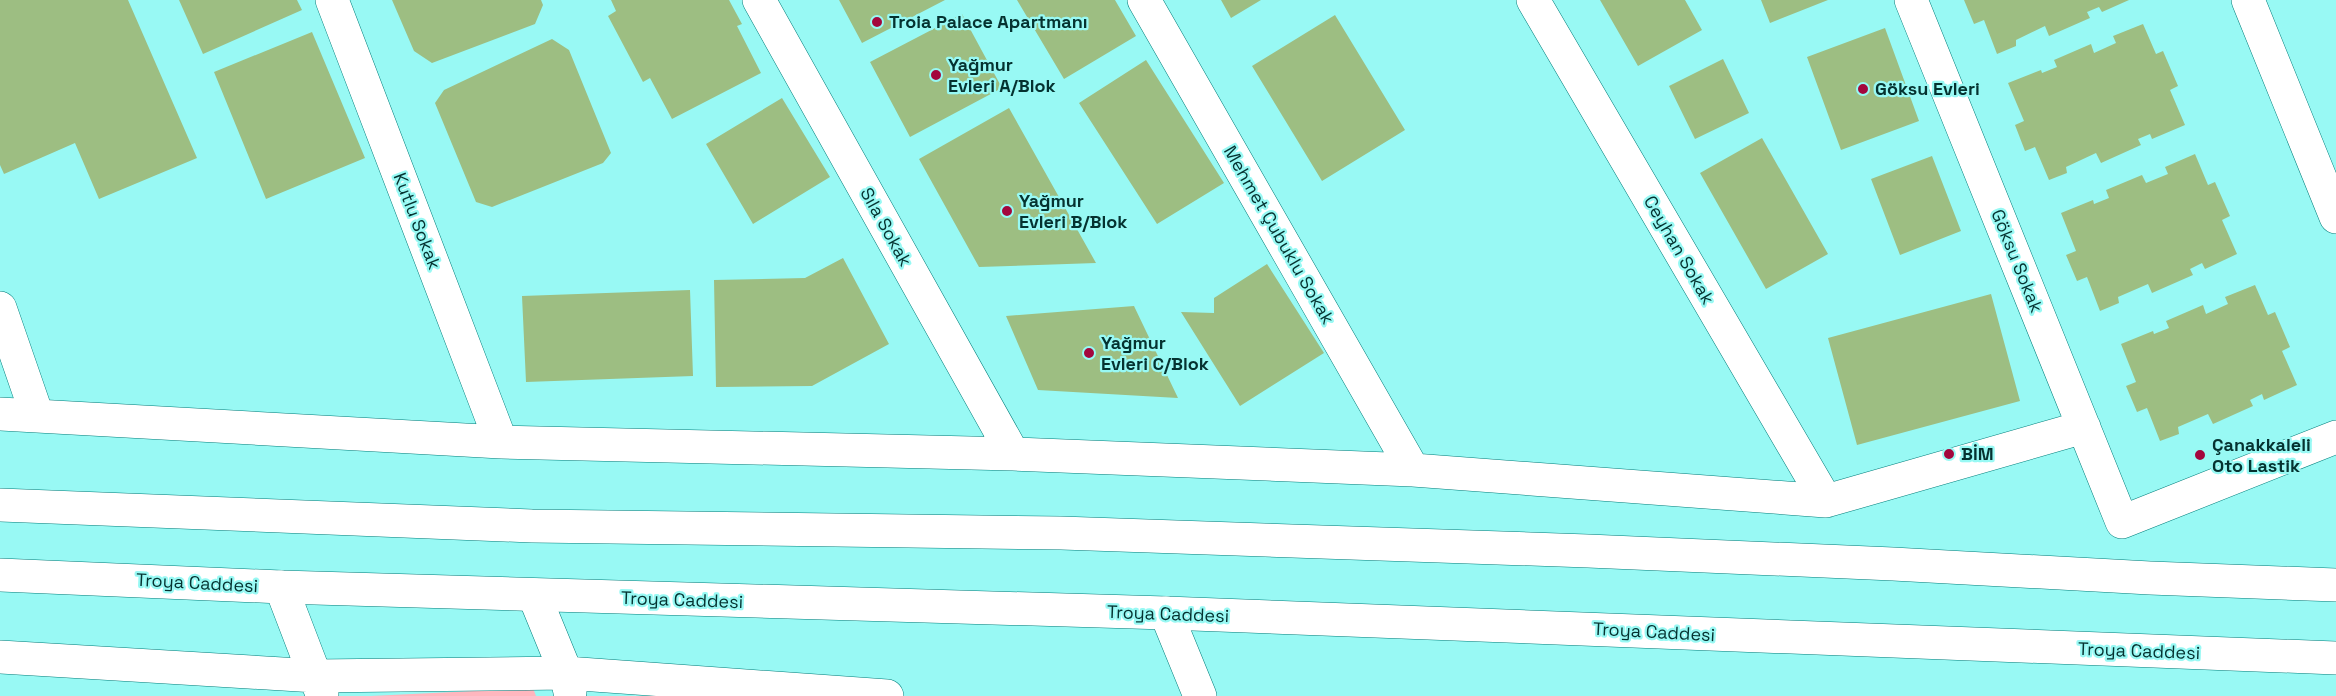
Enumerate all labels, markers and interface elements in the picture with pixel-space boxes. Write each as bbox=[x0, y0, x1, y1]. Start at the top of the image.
place label: Troia Palace Apartmanı bbox=[889, 10, 1088, 33]
marker: Troia Palace Apartmanı bbox=[870, 15, 884, 29]
place label: Yağmur Evleri A/Blok bbox=[948, 53, 1056, 97]
marker: Yağmur Evleri A/Blok bbox=[929, 68, 943, 82]
place label: Göksu Evleri bbox=[1875, 77, 1980, 100]
marker: Göksu Evleri bbox=[1856, 82, 1870, 96]
street label: Mehmet Çubuklu Sokak bbox=[1219, 141, 1340, 328]
street label: Kutlu Sokak bbox=[388, 169, 447, 273]
street label: Sıla Sokak bbox=[855, 183, 918, 270]
place label: Yağmur Evleri B/Blok bbox=[1019, 189, 1127, 233]
street label: Ceyhan Sokak bbox=[1639, 191, 1720, 309]
marker: Yağmur Evleri B/Blok bbox=[1000, 204, 1014, 218]
street label: Göksu Sokak bbox=[1986, 206, 2049, 316]
place label: Yağmur Evleri C/Blok bbox=[1101, 331, 1209, 375]
marker: Yağmur Evleri C/Blok bbox=[1082, 346, 1096, 360]
place label: Çanakkaleli Oto Lastik bbox=[2212, 433, 2311, 477]
place label: BİM bbox=[1961, 442, 1994, 465]
marker: BİM bbox=[1942, 447, 1956, 461]
marker: Çanakkaleli Oto Lastik bbox=[2193, 448, 2207, 462]
street label: Troya Caddesi bbox=[135, 568, 259, 597]
street label: Troya Caddesi bbox=[621, 586, 743, 613]
street label: Troya Caddesi bbox=[1107, 600, 1229, 627]
street label: Troya Caddesi bbox=[1592, 617, 1716, 646]
street label: Troya Caddesi bbox=[2078, 637, 2200, 664]

